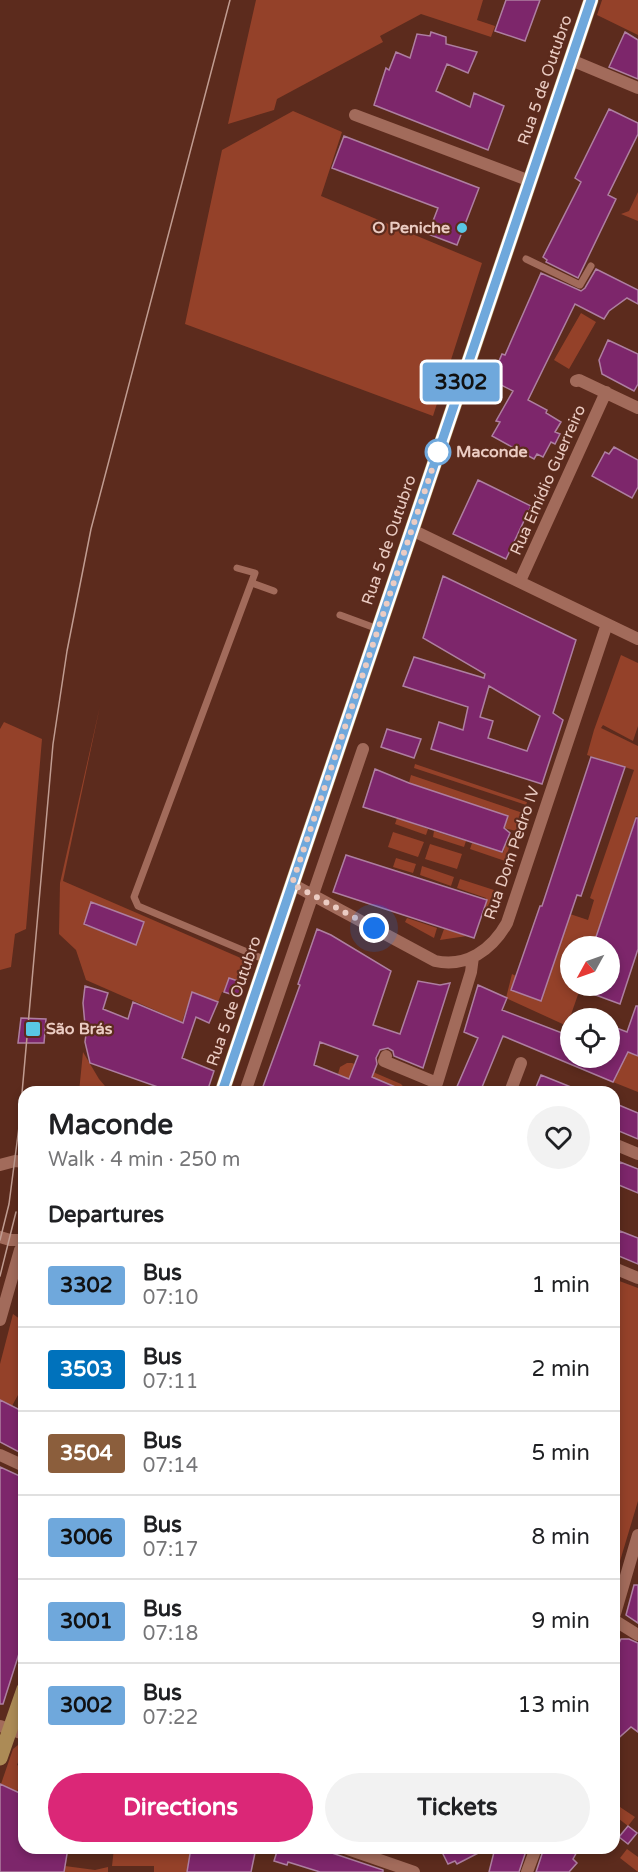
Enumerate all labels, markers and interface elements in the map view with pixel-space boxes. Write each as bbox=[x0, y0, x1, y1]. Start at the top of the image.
street label: Rua 5 de Outubro bbox=[513, 12, 577, 148]
place label: O Peniche bbox=[372, 218, 450, 238]
marker: O Peniche bbox=[455, 221, 469, 235]
line badge: 3302 bbox=[419, 362, 503, 401]
text: 3302 bbox=[435, 370, 487, 395]
street label: Rua Emídio Guerreiro bbox=[506, 402, 590, 558]
marker: Maconde bbox=[425, 439, 451, 465]
place label: Maconde bbox=[456, 442, 528, 462]
street label: Rua 5 de Outubro bbox=[357, 472, 421, 608]
street label: Rua Dom Pedro IV bbox=[480, 784, 544, 922]
your location bbox=[359, 913, 389, 943]
street label: Rua 5 de Outubro bbox=[202, 933, 266, 1069]
north arrow bbox=[560, 936, 620, 996]
map controls bbox=[560, 936, 620, 1068]
button: locate bbox=[560, 1008, 620, 1068]
place label: São Brás bbox=[46, 1019, 113, 1039]
marker: São Brás bbox=[24, 1020, 42, 1038]
button: heart bbox=[527, 1106, 590, 1169]
text: Maconde bbox=[48, 1108, 173, 1142]
text: Walk · 4 min · 250 m bbox=[48, 1148, 240, 1172]
text: Departures bbox=[48, 1202, 164, 1228]
text: Bus bbox=[143, 1260, 182, 1286]
text: 1 min bbox=[531, 1272, 590, 1298]
text: 3302 bbox=[60, 1273, 113, 1298]
text: 07:10 bbox=[143, 1286, 198, 1310]
text: Bus bbox=[143, 1344, 182, 1370]
text: 2 min bbox=[531, 1356, 590, 1382]
text: 3503 bbox=[60, 1357, 113, 1382]
text: 07:11 bbox=[143, 1370, 198, 1394]
text: Bus bbox=[143, 1428, 182, 1454]
text: 5 min bbox=[531, 1440, 590, 1466]
text: 3504 bbox=[60, 1441, 113, 1466]
text: 07:14 bbox=[143, 1454, 198, 1478]
text: Bus bbox=[143, 1512, 182, 1538]
text: 8 min bbox=[531, 1524, 590, 1550]
text: 3006 bbox=[60, 1525, 113, 1550]
text: 07:17 bbox=[143, 1538, 198, 1562]
text: Bus bbox=[143, 1596, 182, 1622]
text: 9 min bbox=[531, 1608, 590, 1634]
text: 3001 bbox=[60, 1609, 113, 1634]
text: 07:18 bbox=[143, 1622, 198, 1646]
text: Bus bbox=[143, 1680, 182, 1706]
text: 13 min bbox=[518, 1692, 590, 1718]
text: 3002 bbox=[60, 1693, 113, 1718]
text: 07:22 bbox=[143, 1706, 198, 1730]
button: Directions bbox=[48, 1773, 313, 1842]
button: Tickets bbox=[325, 1773, 590, 1842]

